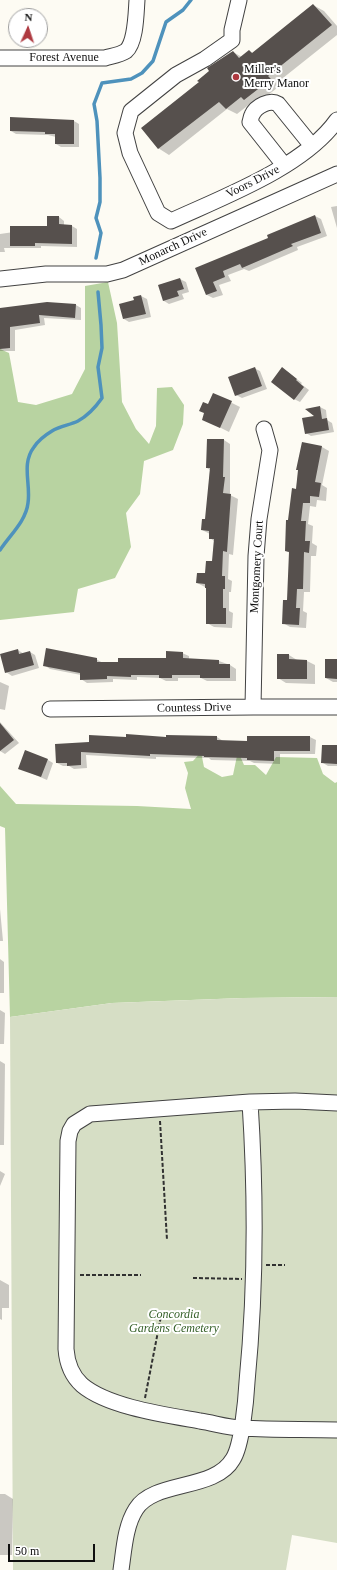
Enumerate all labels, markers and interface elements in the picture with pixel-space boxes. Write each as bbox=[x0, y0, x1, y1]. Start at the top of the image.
north arrow bbox=[8, 8, 48, 48]
text: N bbox=[24, 11, 33, 23]
street label: Forest Avenue bbox=[29, 51, 99, 65]
place label: Miller's Merry Manor bbox=[244, 63, 309, 91]
marker: Miller's Merry Manor bbox=[231, 72, 241, 82]
street label: Voors Drive bbox=[224, 162, 282, 202]
street label: Monarch Drive bbox=[137, 225, 209, 269]
street label: Montgomery Court bbox=[247, 520, 267, 614]
street label: Countess Drive bbox=[157, 700, 231, 716]
park label: Concordia Gardens Cemetery bbox=[129, 1308, 219, 1336]
scale bar bbox=[10, 1536, 97, 1562]
text: 50 m bbox=[15, 1544, 39, 1558]

